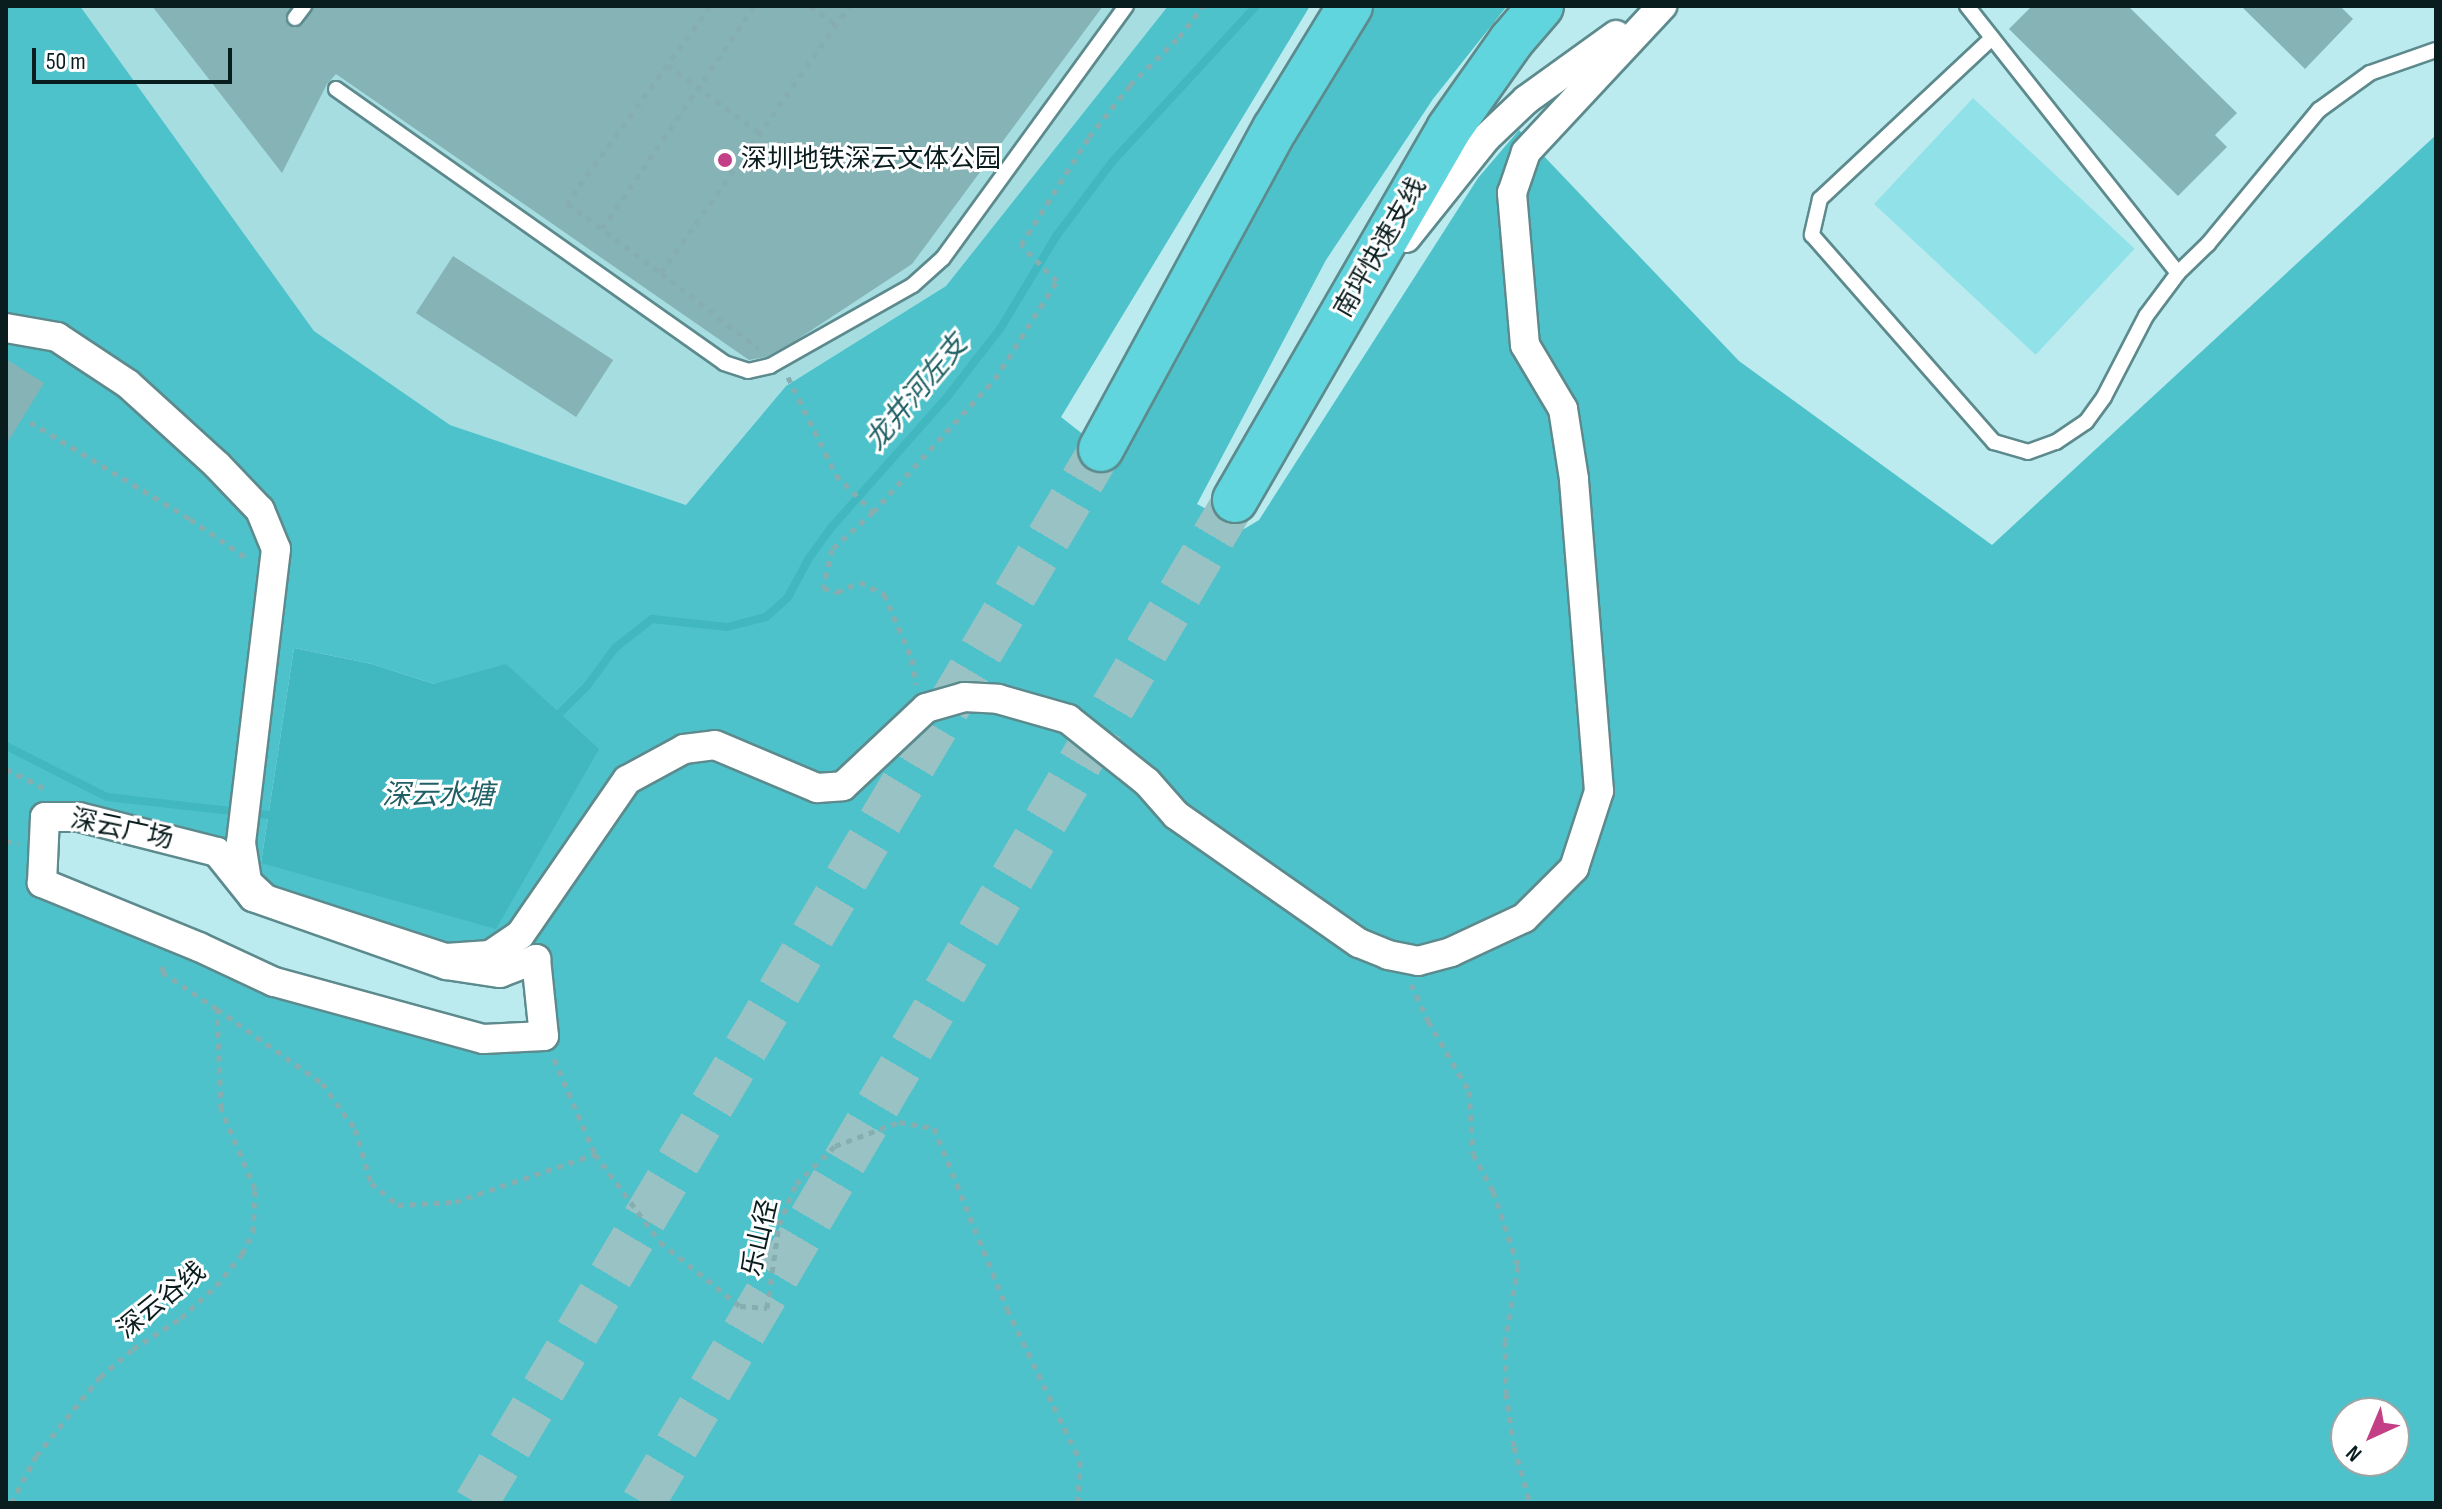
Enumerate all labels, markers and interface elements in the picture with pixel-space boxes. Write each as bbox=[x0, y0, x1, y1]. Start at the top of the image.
scale bar bbox=[36, 32, 236, 82]
text: 50 m bbox=[46, 47, 86, 76]
place label: 深圳地铁深云文体公园 bbox=[741, 144, 1001, 176]
marker: 深圳地铁深云文体公园 bbox=[716, 151, 734, 169]
street label: 南坪快速支线 bbox=[1328, 173, 1434, 323]
water label: 龙井河左支 bbox=[859, 329, 975, 457]
water label: 深云水塘 bbox=[382, 779, 494, 813]
street label: 深云广场 bbox=[68, 804, 176, 856]
street label: 乐山径 bbox=[737, 1196, 785, 1280]
street label: 深云谷线 bbox=[112, 1256, 212, 1346]
north arrow bbox=[2330, 1397, 2410, 1477]
text: N bbox=[2341, 1439, 2368, 1467]

